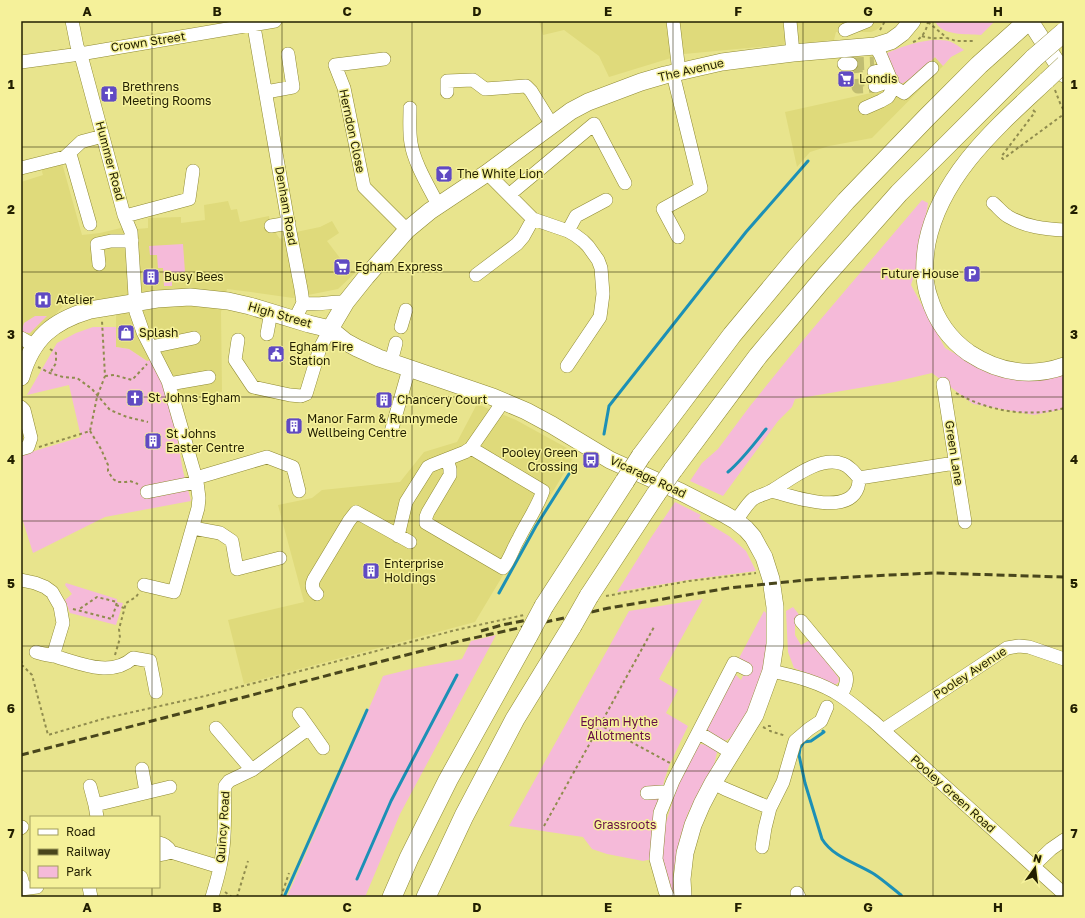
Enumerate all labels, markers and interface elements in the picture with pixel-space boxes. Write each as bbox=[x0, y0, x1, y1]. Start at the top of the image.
text: A bbox=[82, 3, 92, 19]
text: B bbox=[212, 3, 222, 19]
text: C bbox=[342, 3, 352, 19]
text: D bbox=[472, 3, 482, 19]
text: E bbox=[604, 3, 612, 19]
text: F bbox=[734, 3, 742, 19]
text: G bbox=[863, 3, 873, 19]
text: H bbox=[993, 3, 1003, 19]
street label: Crown Street bbox=[110, 28, 187, 55]
street label: The Avenue bbox=[656, 55, 725, 84]
supermarket icon: Londis bbox=[836, 69, 856, 89]
place label: Londis bbox=[859, 71, 897, 86]
text: 1 bbox=[8, 76, 15, 92]
text: 1 bbox=[1071, 76, 1078, 92]
place label: Brethrens Meeting Rooms bbox=[122, 79, 211, 108]
church icon: Brethrens Meeting Rooms bbox=[99, 84, 119, 104]
street label: Herndon Close bbox=[336, 88, 369, 174]
street label: Hummer Road bbox=[93, 119, 128, 202]
bar icon: The White Lion bbox=[434, 164, 454, 184]
street label: Denham Road bbox=[272, 165, 301, 247]
place label: The White Lion bbox=[457, 166, 543, 181]
text: 2 bbox=[7, 201, 15, 217]
text: 2 bbox=[1070, 201, 1078, 217]
supermarket icon: Egham Express bbox=[332, 257, 352, 277]
place label: Egham Express bbox=[355, 259, 443, 274]
parking icon: Future House bbox=[962, 264, 982, 284]
place label: Future House bbox=[881, 266, 959, 281]
building icon: Busy Bees bbox=[141, 267, 161, 287]
place label: Busy Bees bbox=[164, 269, 224, 284]
hospital icon: Atelier bbox=[33, 290, 53, 310]
place label: Atelier bbox=[56, 292, 94, 307]
street label: High Street bbox=[247, 298, 314, 331]
shop icon: Splash bbox=[116, 323, 136, 343]
place label: Splash bbox=[139, 325, 178, 340]
text: 3 bbox=[7, 326, 15, 342]
text: 3 bbox=[1070, 326, 1078, 342]
place label: Egham Fire Station bbox=[289, 339, 353, 368]
public building icon: Egham Fire Station bbox=[266, 344, 286, 364]
church icon: St Johns Egham bbox=[125, 388, 145, 408]
place label: St Johns Egham bbox=[148, 390, 241, 405]
building icon: Chancery Court bbox=[374, 390, 394, 410]
place label: Chancery Court bbox=[397, 392, 488, 407]
place label: Manor Farm & Runnymede Wellbeing Centre bbox=[307, 411, 458, 440]
building icon: Manor Farm & Runnymede Wellbeing Centre bbox=[284, 416, 304, 436]
street label: Green Lane bbox=[942, 419, 967, 486]
place label: St Johns Easter Centre bbox=[166, 426, 245, 455]
building icon: St Johns Easter Centre bbox=[143, 431, 163, 451]
place label: Pooley Green Crossing bbox=[501, 445, 578, 474]
bus stop icon: Pooley Green Crossing bbox=[581, 450, 601, 470]
text: 4 bbox=[7, 451, 15, 467]
text: 4 bbox=[1070, 451, 1078, 467]
street label: Vicarage Road bbox=[608, 452, 689, 501]
place label: Enterprise Holdings bbox=[384, 556, 444, 585]
building icon: Enterprise Holdings bbox=[361, 561, 381, 581]
text: 5 bbox=[7, 575, 15, 591]
text: 5 bbox=[1070, 575, 1078, 591]
street label: Pooley Avenue bbox=[930, 643, 1009, 702]
text: 6 bbox=[7, 700, 15, 716]
text: 6 bbox=[1070, 700, 1078, 716]
park label: Egham Hythe Allotments bbox=[580, 714, 658, 743]
street label: Pooley Green Road bbox=[908, 752, 999, 836]
street label: Quincy Road bbox=[213, 790, 233, 863]
legend bbox=[30, 816, 160, 888]
park label: Grassroots bbox=[594, 817, 656, 832]
text: Road bbox=[66, 824, 95, 839]
text: 7 bbox=[7, 825, 15, 841]
text: 7 bbox=[1070, 825, 1078, 841]
text: Railway bbox=[66, 844, 111, 859]
north arrow bbox=[1015, 848, 1055, 888]
text: N bbox=[1032, 850, 1043, 865]
text: Park bbox=[66, 864, 92, 879]
text: A bbox=[82, 899, 92, 915]
text: B bbox=[212, 899, 222, 915]
text: C bbox=[342, 899, 352, 915]
text: D bbox=[472, 899, 482, 915]
text: E bbox=[604, 899, 612, 915]
text: F bbox=[734, 899, 742, 915]
text: G bbox=[863, 899, 873, 915]
text: H bbox=[993, 899, 1003, 915]

